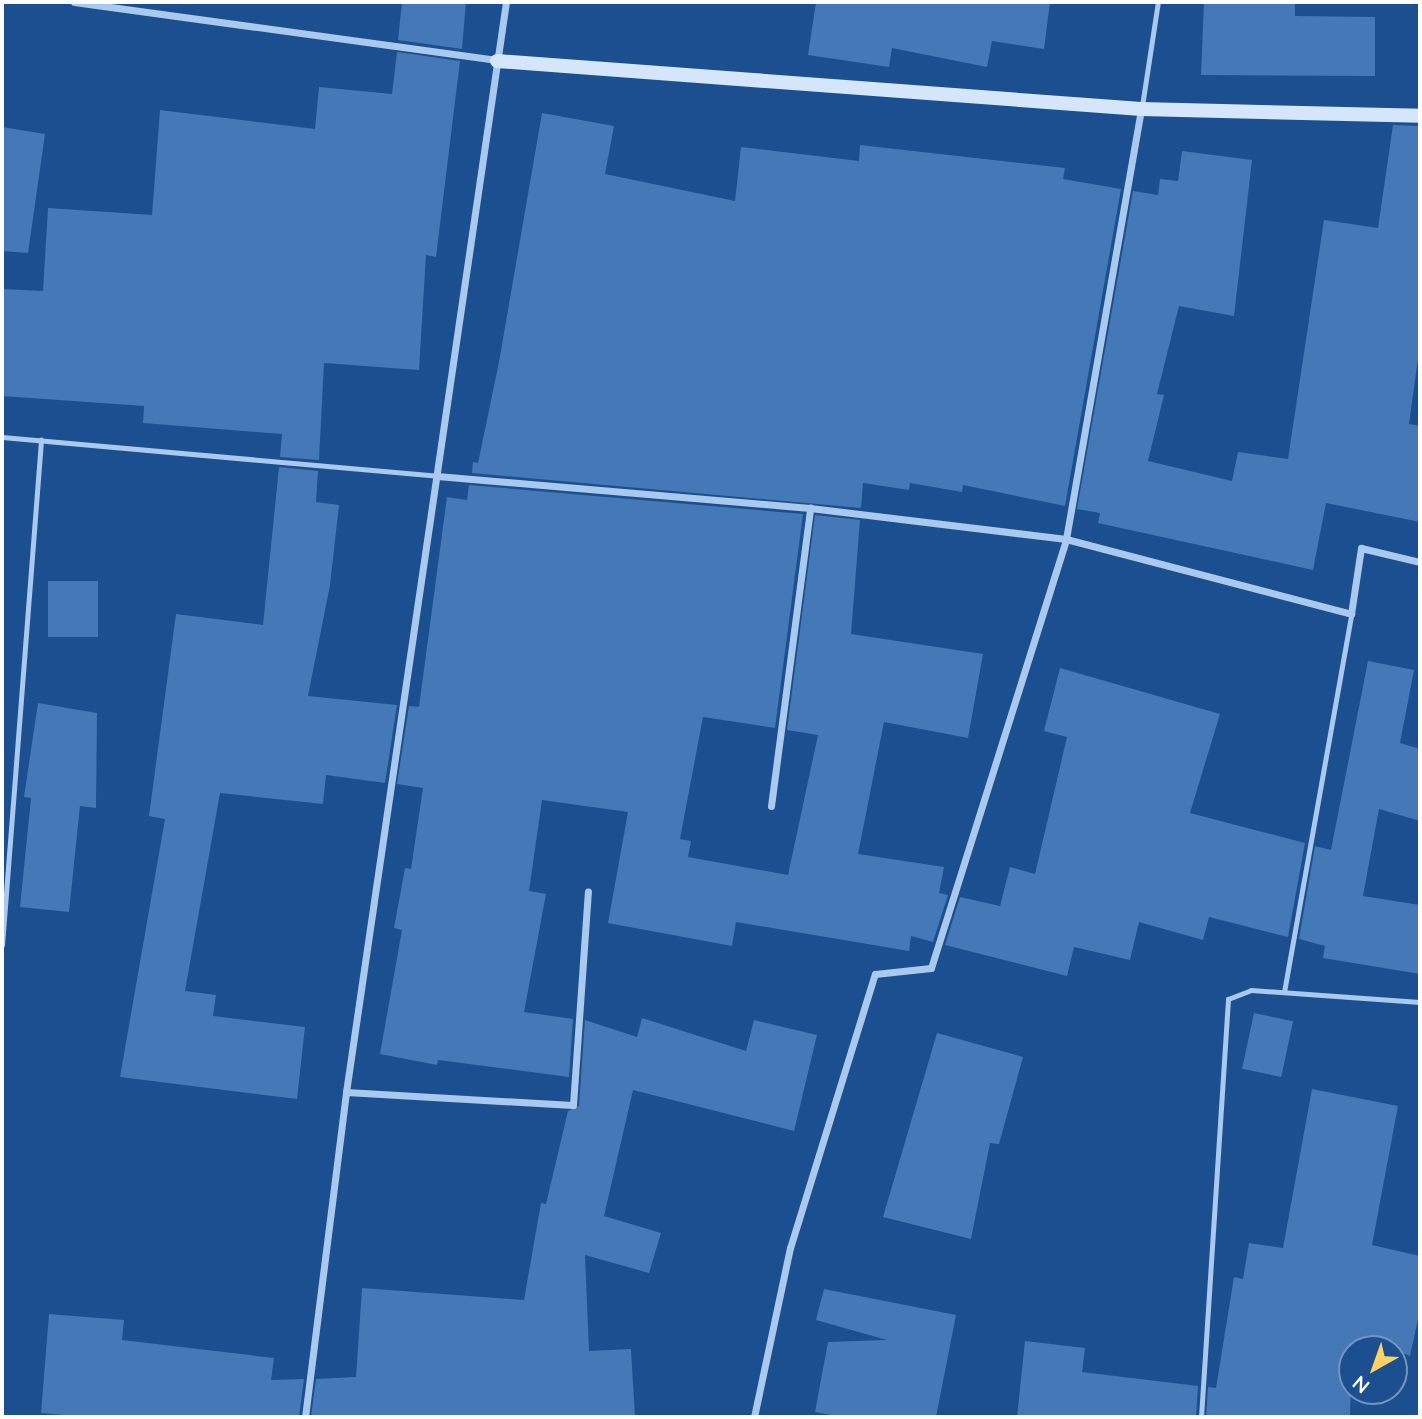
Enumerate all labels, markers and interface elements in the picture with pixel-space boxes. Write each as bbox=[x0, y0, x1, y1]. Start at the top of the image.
north arrow bbox=[1338, 1335, 1408, 1405]
text: N bbox=[1347, 1371, 1373, 1398]

